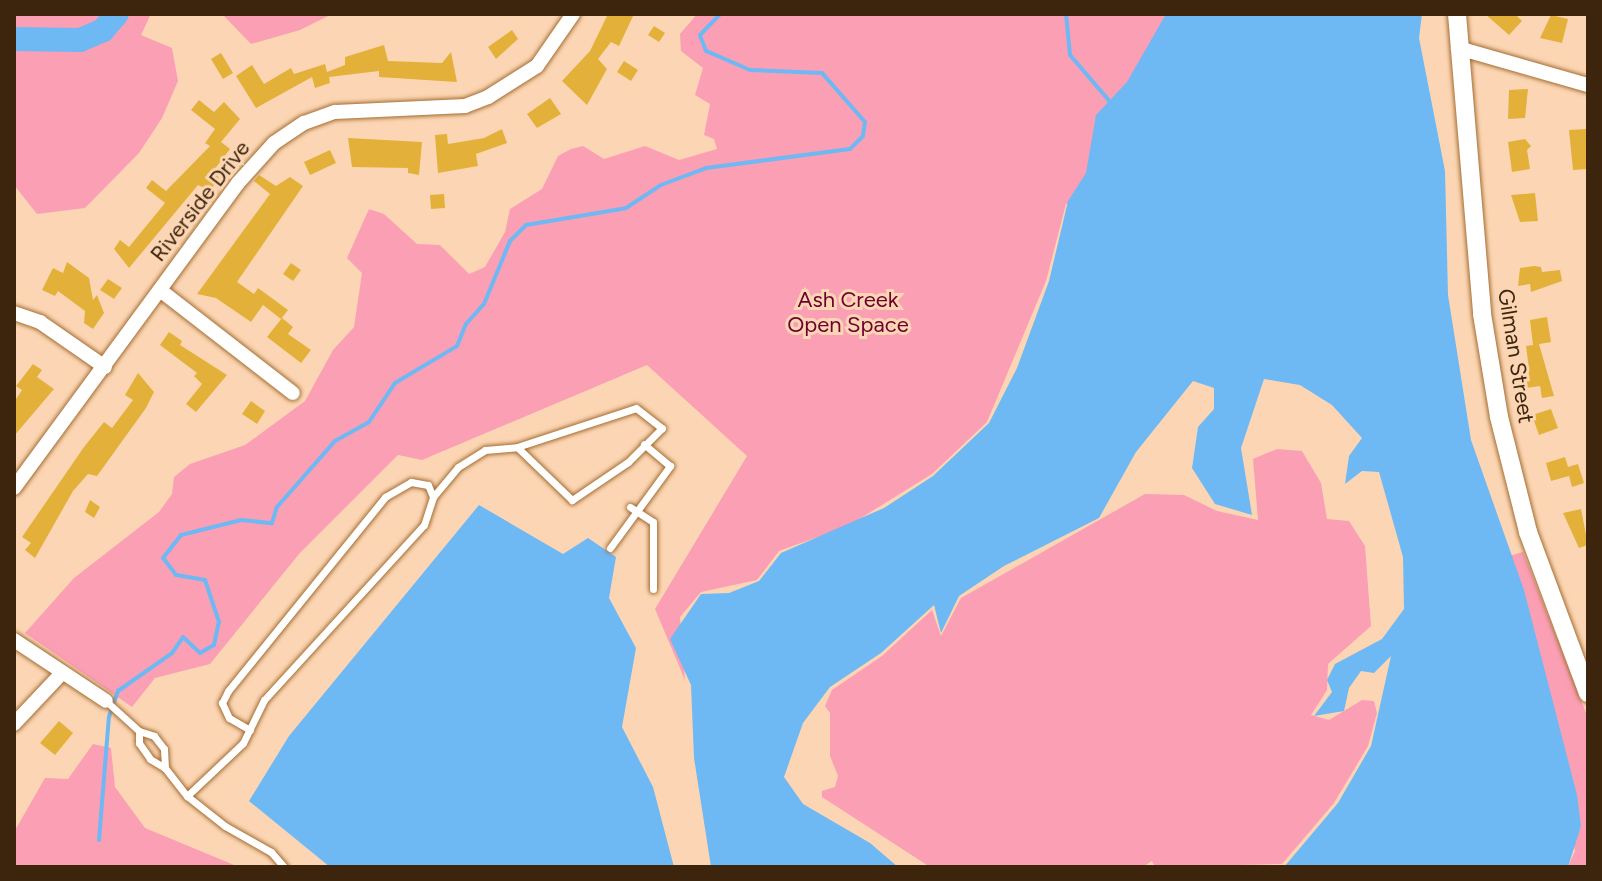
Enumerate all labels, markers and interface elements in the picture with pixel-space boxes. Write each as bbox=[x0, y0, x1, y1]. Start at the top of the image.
street label: Riverside Drive bbox=[145, 135, 255, 267]
park label: Ash Creek Open Space bbox=[787, 286, 909, 338]
street label: Gilman Street bbox=[1492, 287, 1540, 425]

